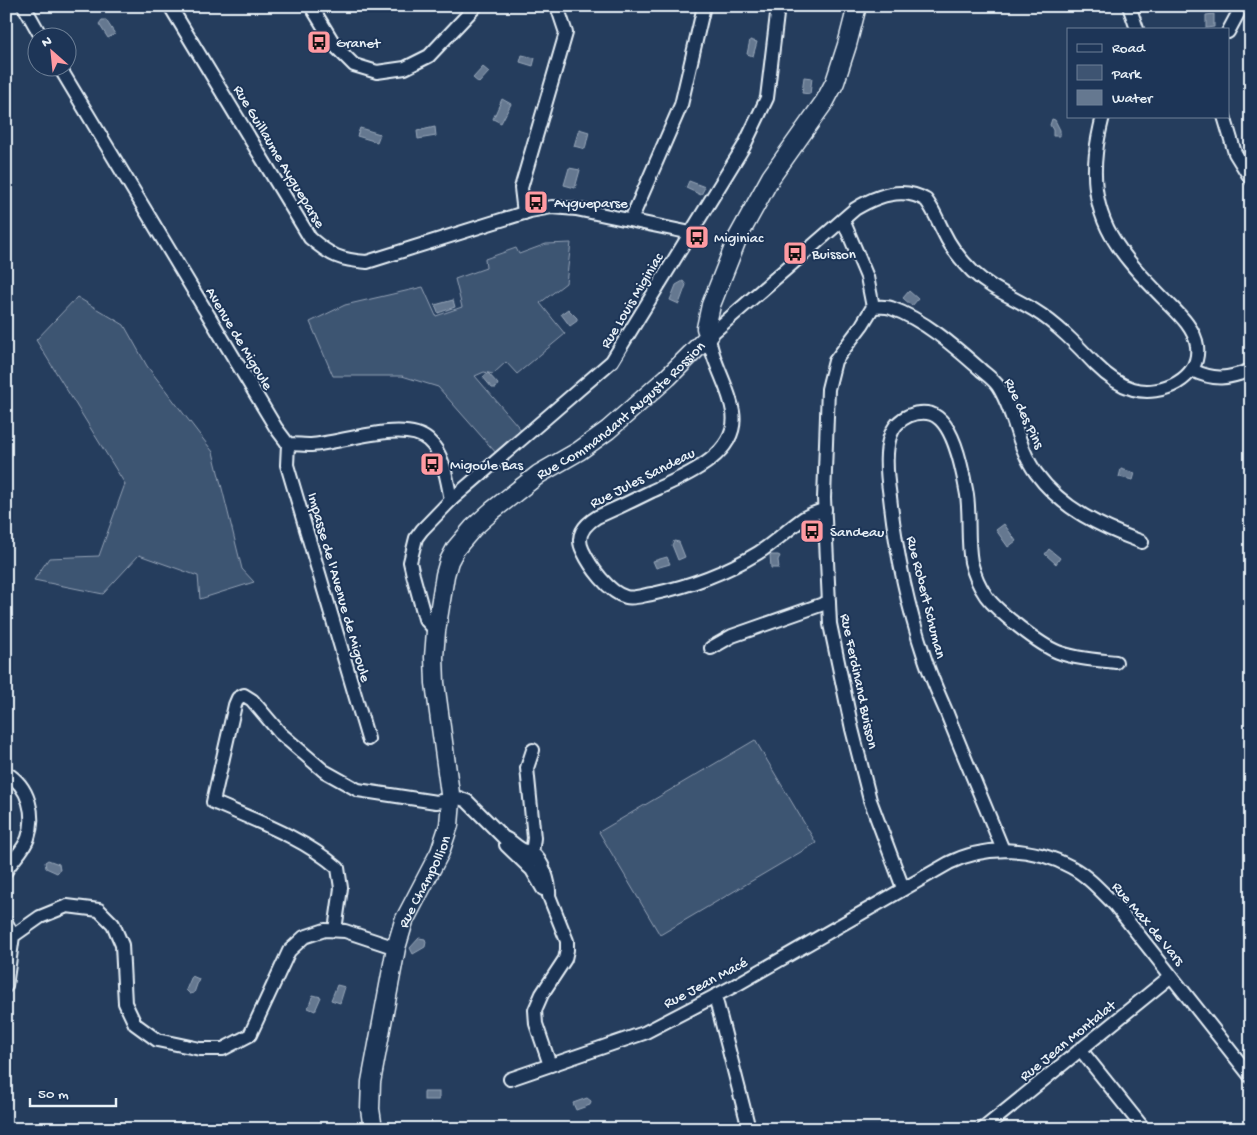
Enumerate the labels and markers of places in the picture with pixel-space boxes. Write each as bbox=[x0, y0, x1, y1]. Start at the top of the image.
bus stop icon: Granet bbox=[306, 29, 332, 55]
place label: Granet bbox=[336, 35, 382, 53]
bus stop icon: Aygueparse bbox=[523, 189, 549, 215]
place label: Aygueparse bbox=[554, 195, 628, 213]
bus stop icon: Miginiac bbox=[684, 224, 710, 250]
place label: Miginiac bbox=[714, 230, 764, 248]
bus stop icon: Buisson bbox=[782, 240, 808, 266]
place label: Buisson bbox=[811, 246, 856, 264]
bus stop icon: Migoule Bas bbox=[419, 451, 445, 477]
place label: Migoule Bas bbox=[450, 457, 524, 475]
bus stop icon: Sandeau bbox=[799, 518, 825, 544]
place label: Sandeau bbox=[830, 524, 884, 542]

